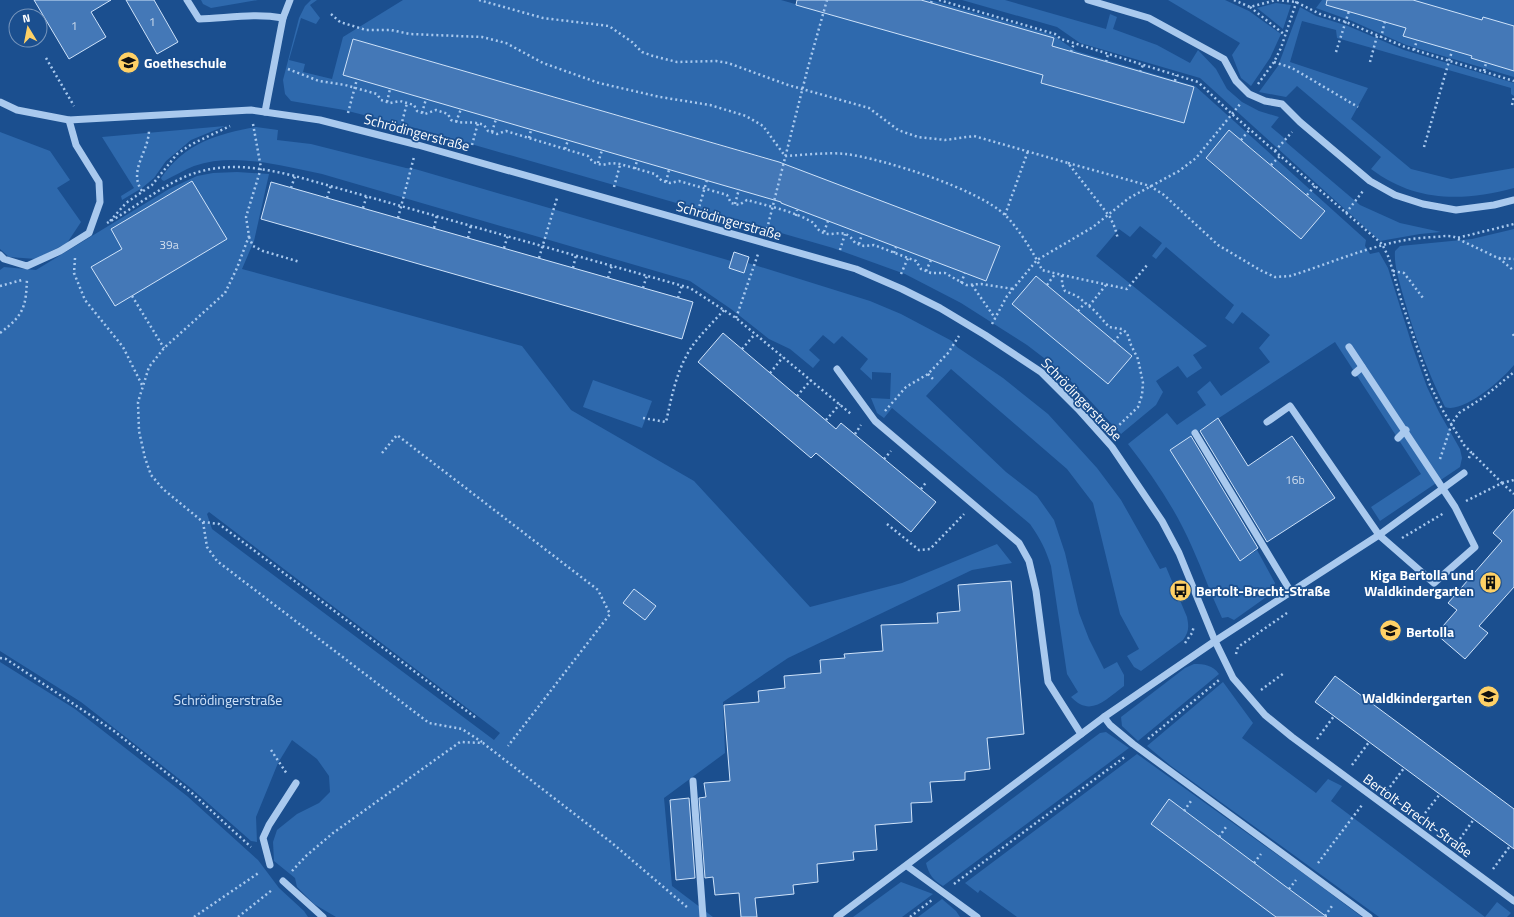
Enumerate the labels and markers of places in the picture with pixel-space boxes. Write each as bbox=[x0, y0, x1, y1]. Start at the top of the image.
school or university icon: Goetheschule bbox=[115, 49, 141, 75]
place label: Goetheschule bbox=[144, 52, 226, 73]
place label: Kiga Bertolla und Waldkindergarten bbox=[1364, 564, 1474, 601]
building icon: Kiga Bertolla und Waldkindergarten bbox=[1477, 569, 1503, 595]
bus stop icon: Bertolt-Brecht-Straße bbox=[1167, 577, 1193, 603]
place label: Bertolt-Brecht-Straße bbox=[1196, 580, 1330, 601]
school or university icon: Bertolla bbox=[1378, 618, 1404, 644]
place label: Bertolla bbox=[1406, 621, 1454, 642]
school or university icon: Waldkindergarten bbox=[1475, 684, 1501, 710]
place label: Waldkindergarten bbox=[1362, 687, 1472, 708]

